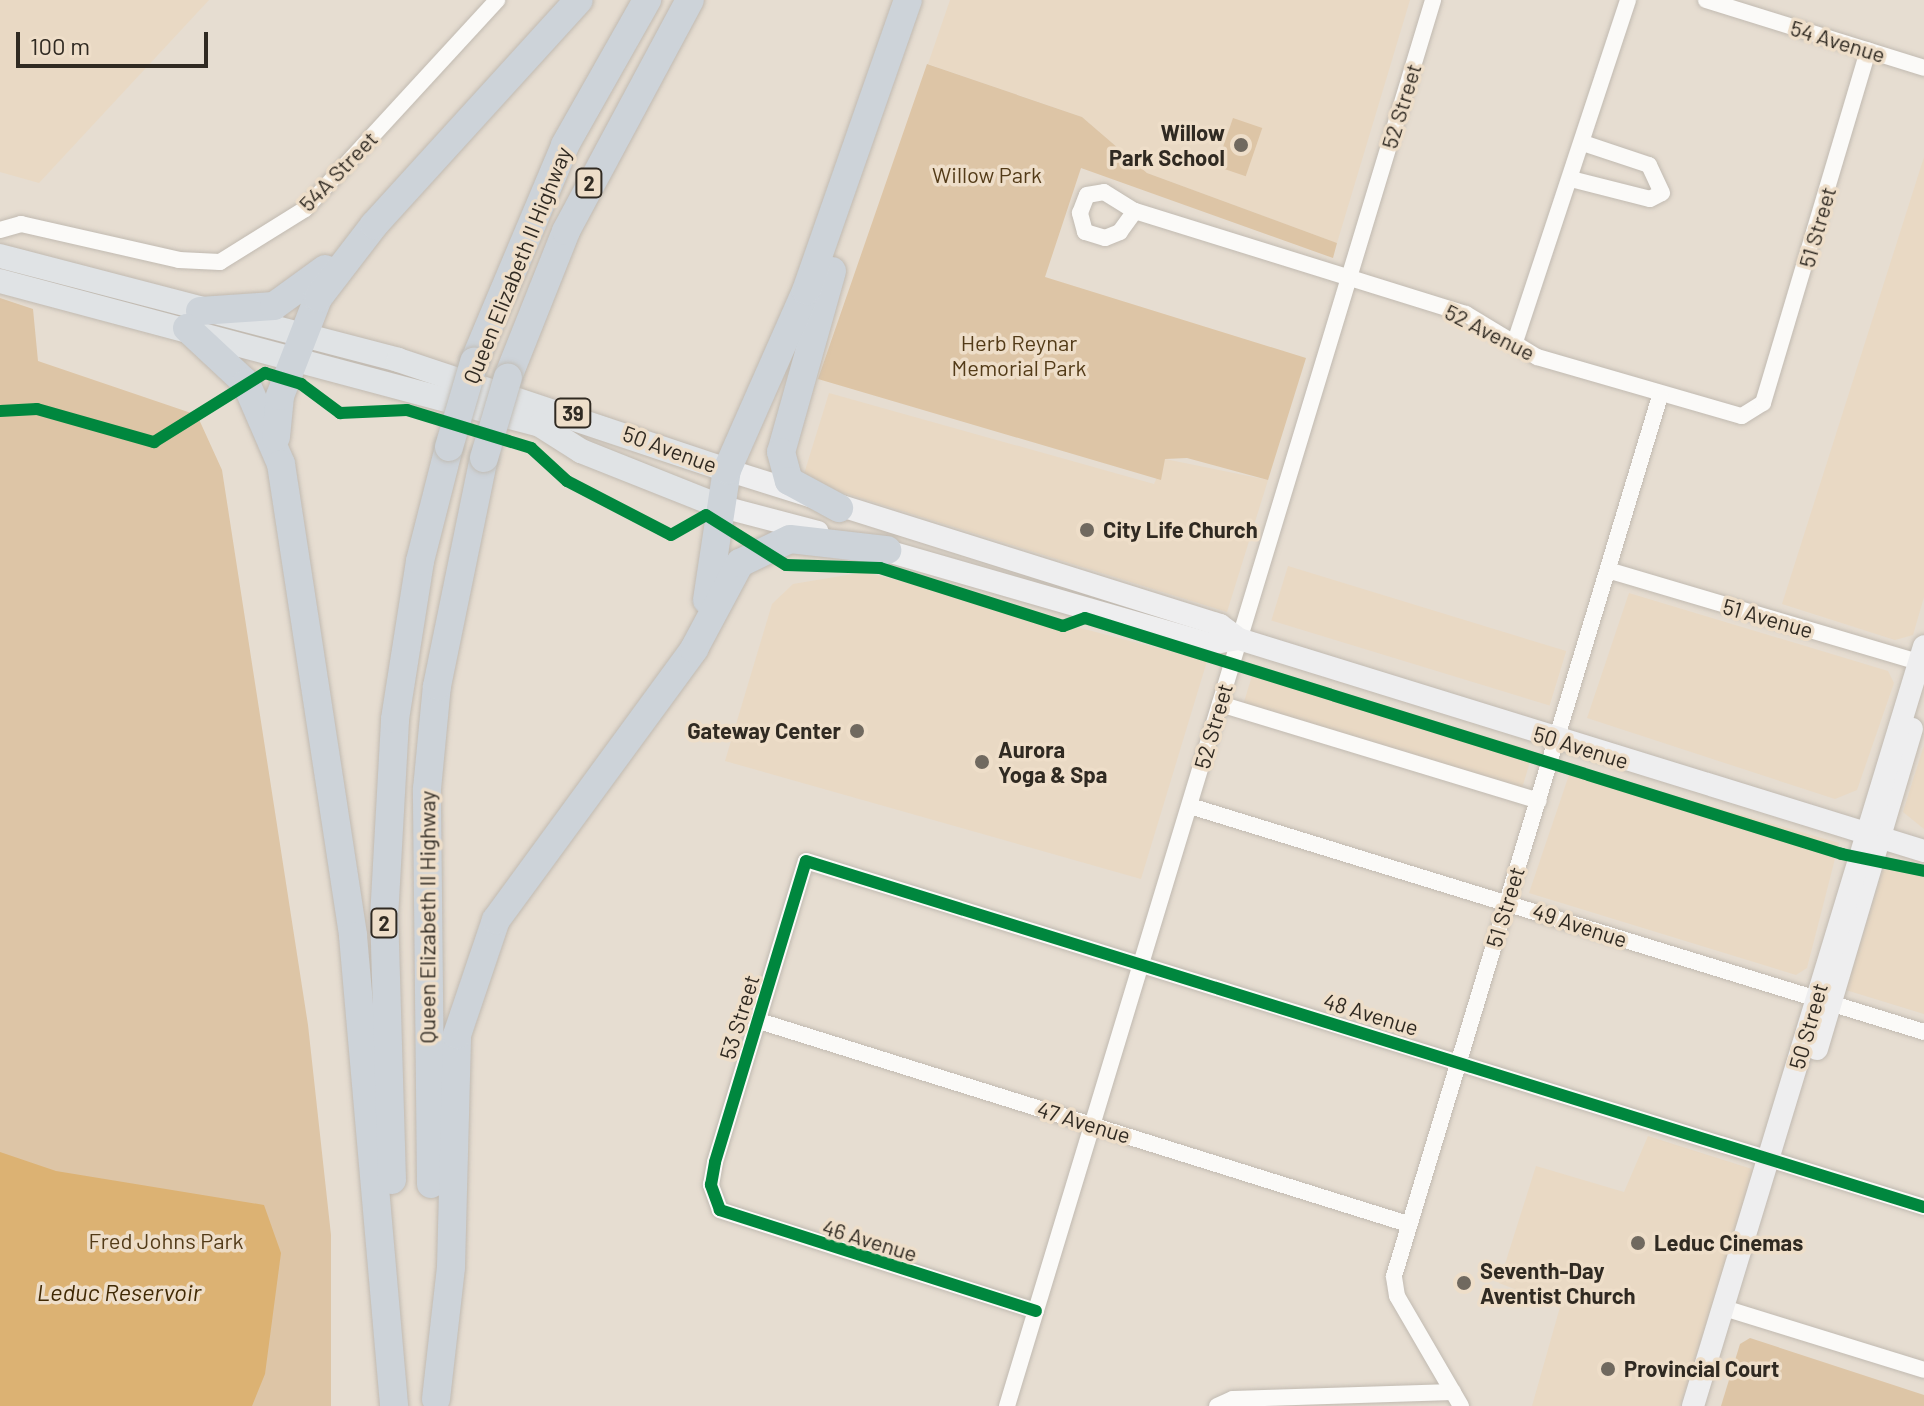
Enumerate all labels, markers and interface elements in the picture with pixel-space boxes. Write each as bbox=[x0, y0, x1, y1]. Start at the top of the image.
street label: 54 Avenue bbox=[1787, 14, 1889, 68]
scale bar bbox=[20, 16, 212, 66]
text: 100 m bbox=[30, 31, 90, 60]
street label: 52 Street bbox=[1376, 60, 1426, 152]
place label: Willow Park School bbox=[1109, 119, 1225, 170]
street label: 54A Street bbox=[293, 125, 383, 217]
marker: Willow Park School bbox=[1232, 136, 1250, 154]
street label: Queen Elizabeth II Highway bbox=[457, 143, 577, 387]
park label: Willow Park bbox=[932, 162, 1042, 188]
road number: 2 bbox=[575, 167, 603, 199]
street label: 51 Street bbox=[1793, 184, 1841, 270]
street label: 52 Avenue bbox=[1441, 298, 1539, 366]
park label: Herb Reynar Memorial Park bbox=[951, 329, 1087, 380]
road number: 39 bbox=[553, 397, 593, 429]
street label: 50 Avenue bbox=[619, 420, 721, 478]
place label: City Life Church bbox=[1103, 517, 1258, 543]
marker: City Life Church bbox=[1078, 521, 1096, 539]
street label: 51 Avenue bbox=[1720, 593, 1816, 643]
street label: 52 Street bbox=[1188, 680, 1238, 772]
place label: Gateway Center bbox=[687, 718, 841, 744]
street label: 50 Avenue bbox=[1530, 720, 1632, 774]
marker: Gateway Center bbox=[848, 722, 866, 740]
place label: Aurora Yoga & Spa bbox=[998, 736, 1107, 788]
marker: Aurora Yoga & Spa bbox=[973, 753, 991, 771]
street label: Queen Elizabeth II Highway bbox=[414, 791, 440, 1043]
street label: 51 Street bbox=[1480, 864, 1530, 950]
street label: 49 Avenue bbox=[1529, 897, 1631, 953]
road number: 2 bbox=[370, 907, 398, 939]
street label: 53 Street bbox=[714, 971, 764, 1063]
street label: 50 Street bbox=[1783, 980, 1833, 1072]
street label: 48 Avenue bbox=[1320, 987, 1422, 1041]
street label: 47 Avenue bbox=[1034, 1095, 1134, 1149]
street label: 46 Avenue bbox=[819, 1213, 921, 1267]
park label: Fred Johns Park bbox=[89, 1228, 243, 1254]
place label: Leduc Cinemas bbox=[1654, 1230, 1803, 1256]
marker: Leduc Cinemas bbox=[1629, 1234, 1647, 1252]
place label: Seventh-Day Aventist Church bbox=[1480, 1257, 1635, 1308]
marker: Seventh-Day Aventist Church bbox=[1455, 1274, 1473, 1292]
water label: Leduc Reservoir bbox=[37, 1278, 201, 1306]
place label: Provincial Court bbox=[1624, 1356, 1779, 1382]
marker: Provincial Court bbox=[1599, 1360, 1617, 1378]

